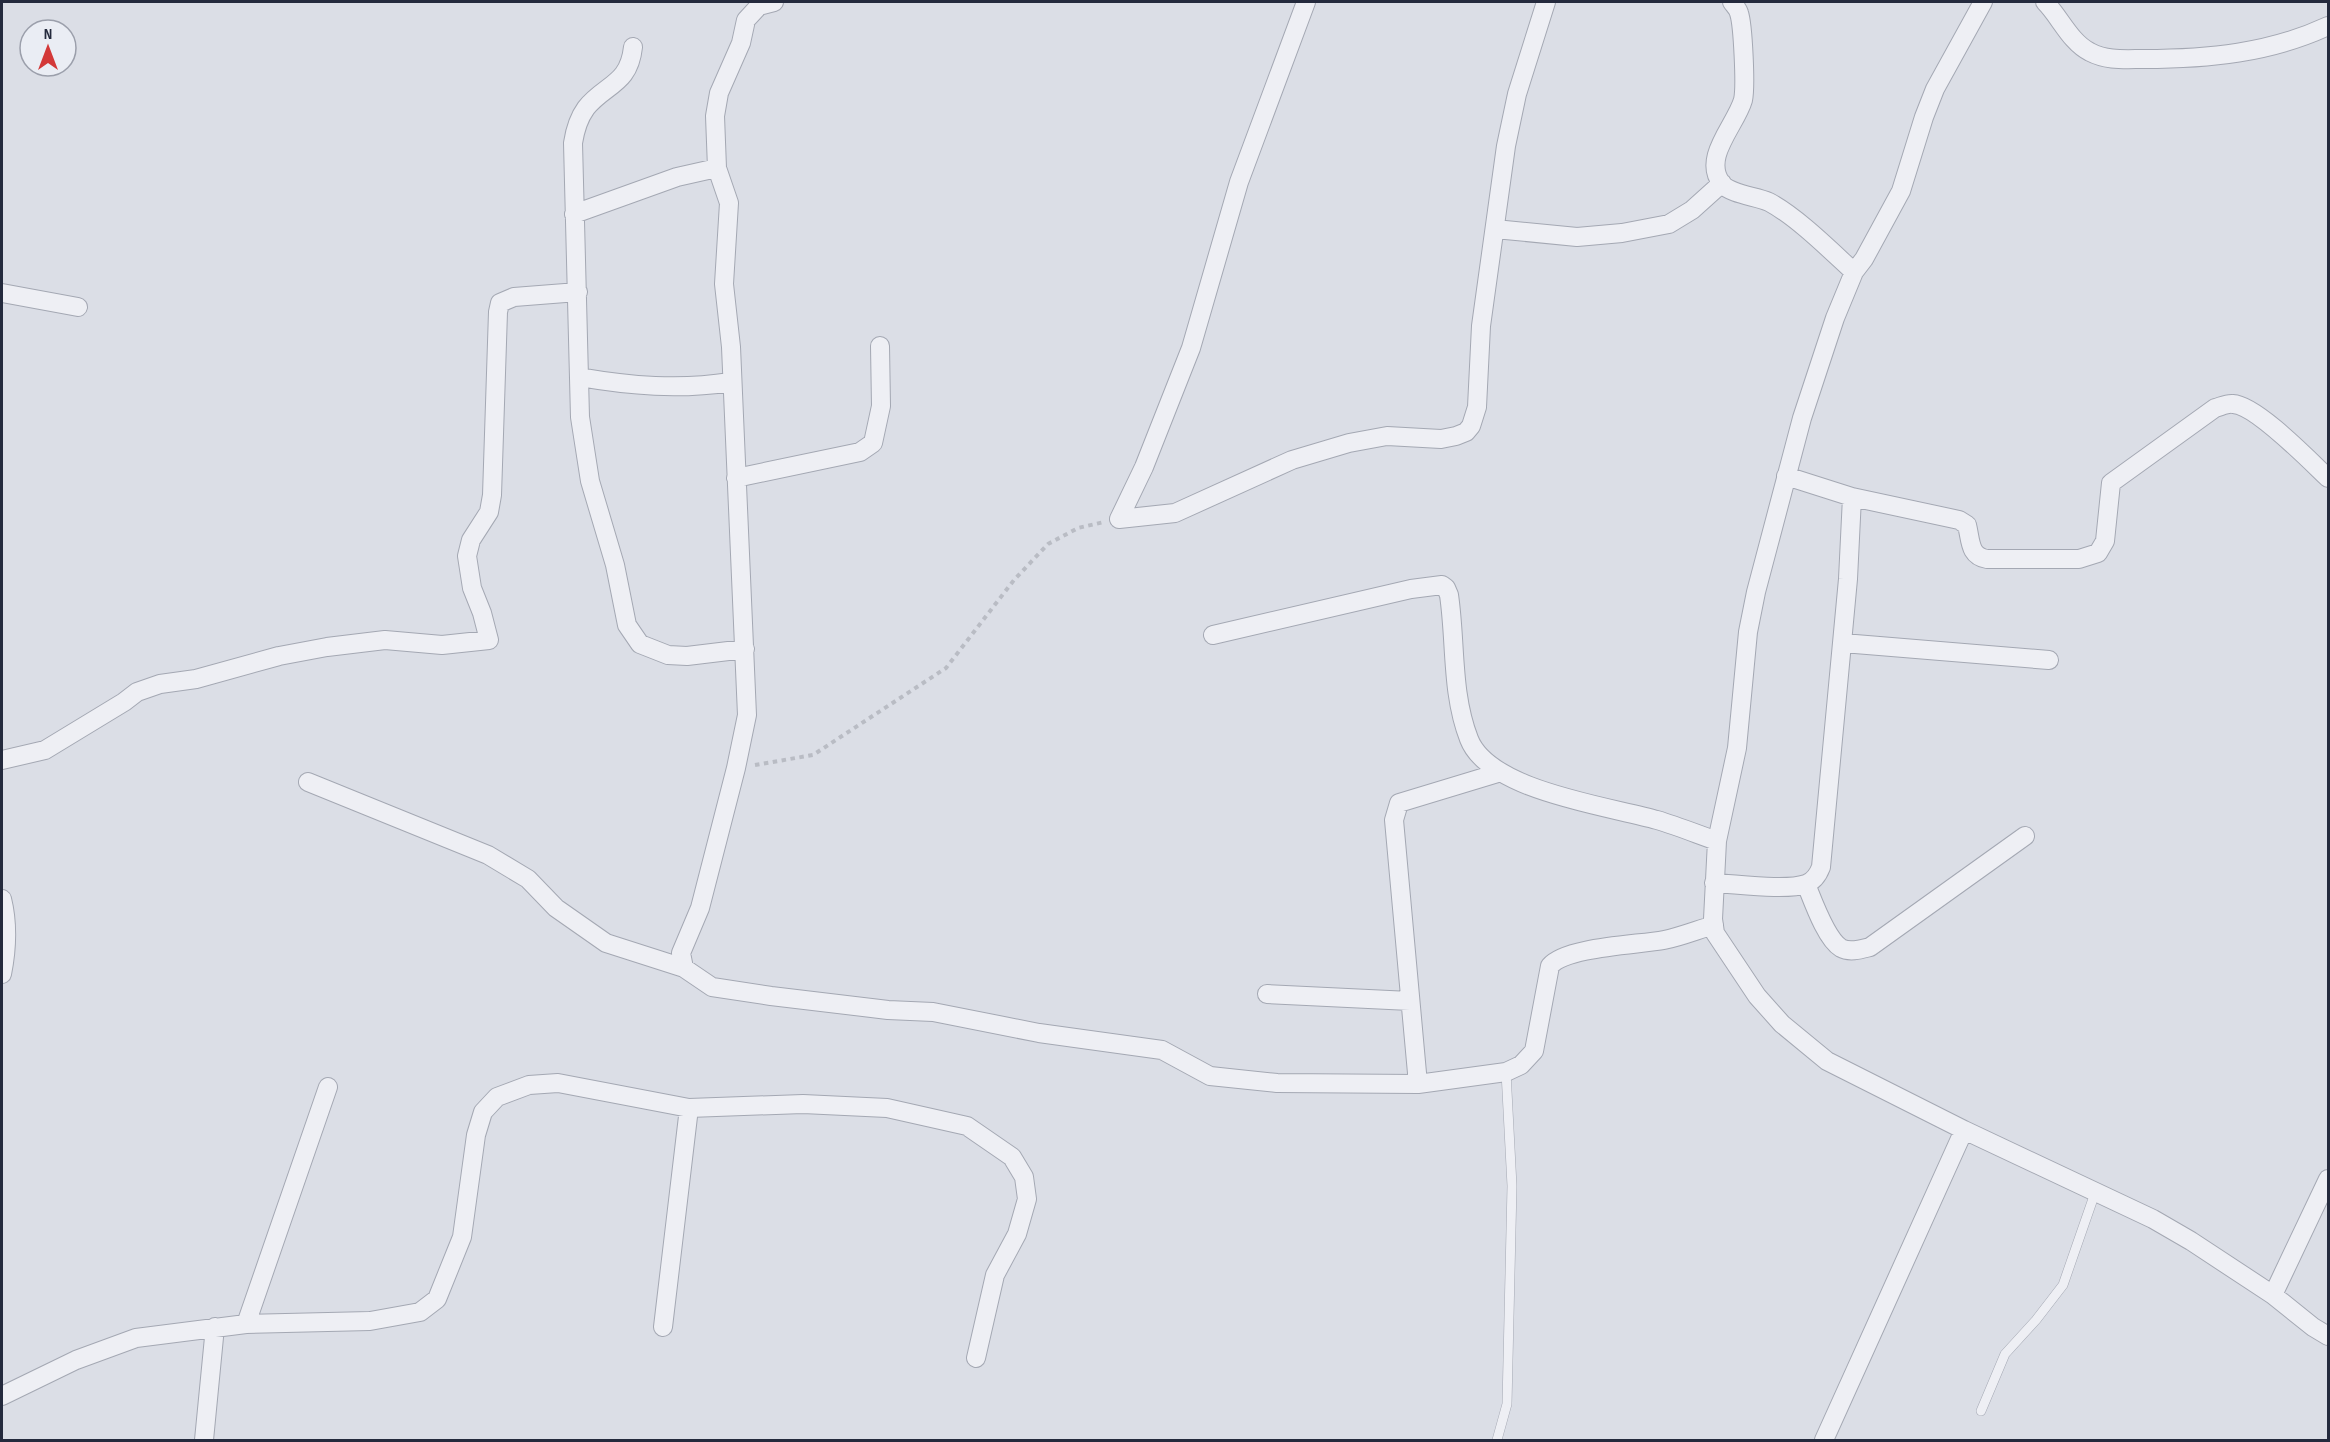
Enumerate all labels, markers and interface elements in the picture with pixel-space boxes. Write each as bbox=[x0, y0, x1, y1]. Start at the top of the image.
north arrow bbox=[18, 18, 78, 78]
text: N bbox=[44, 25, 52, 44]

